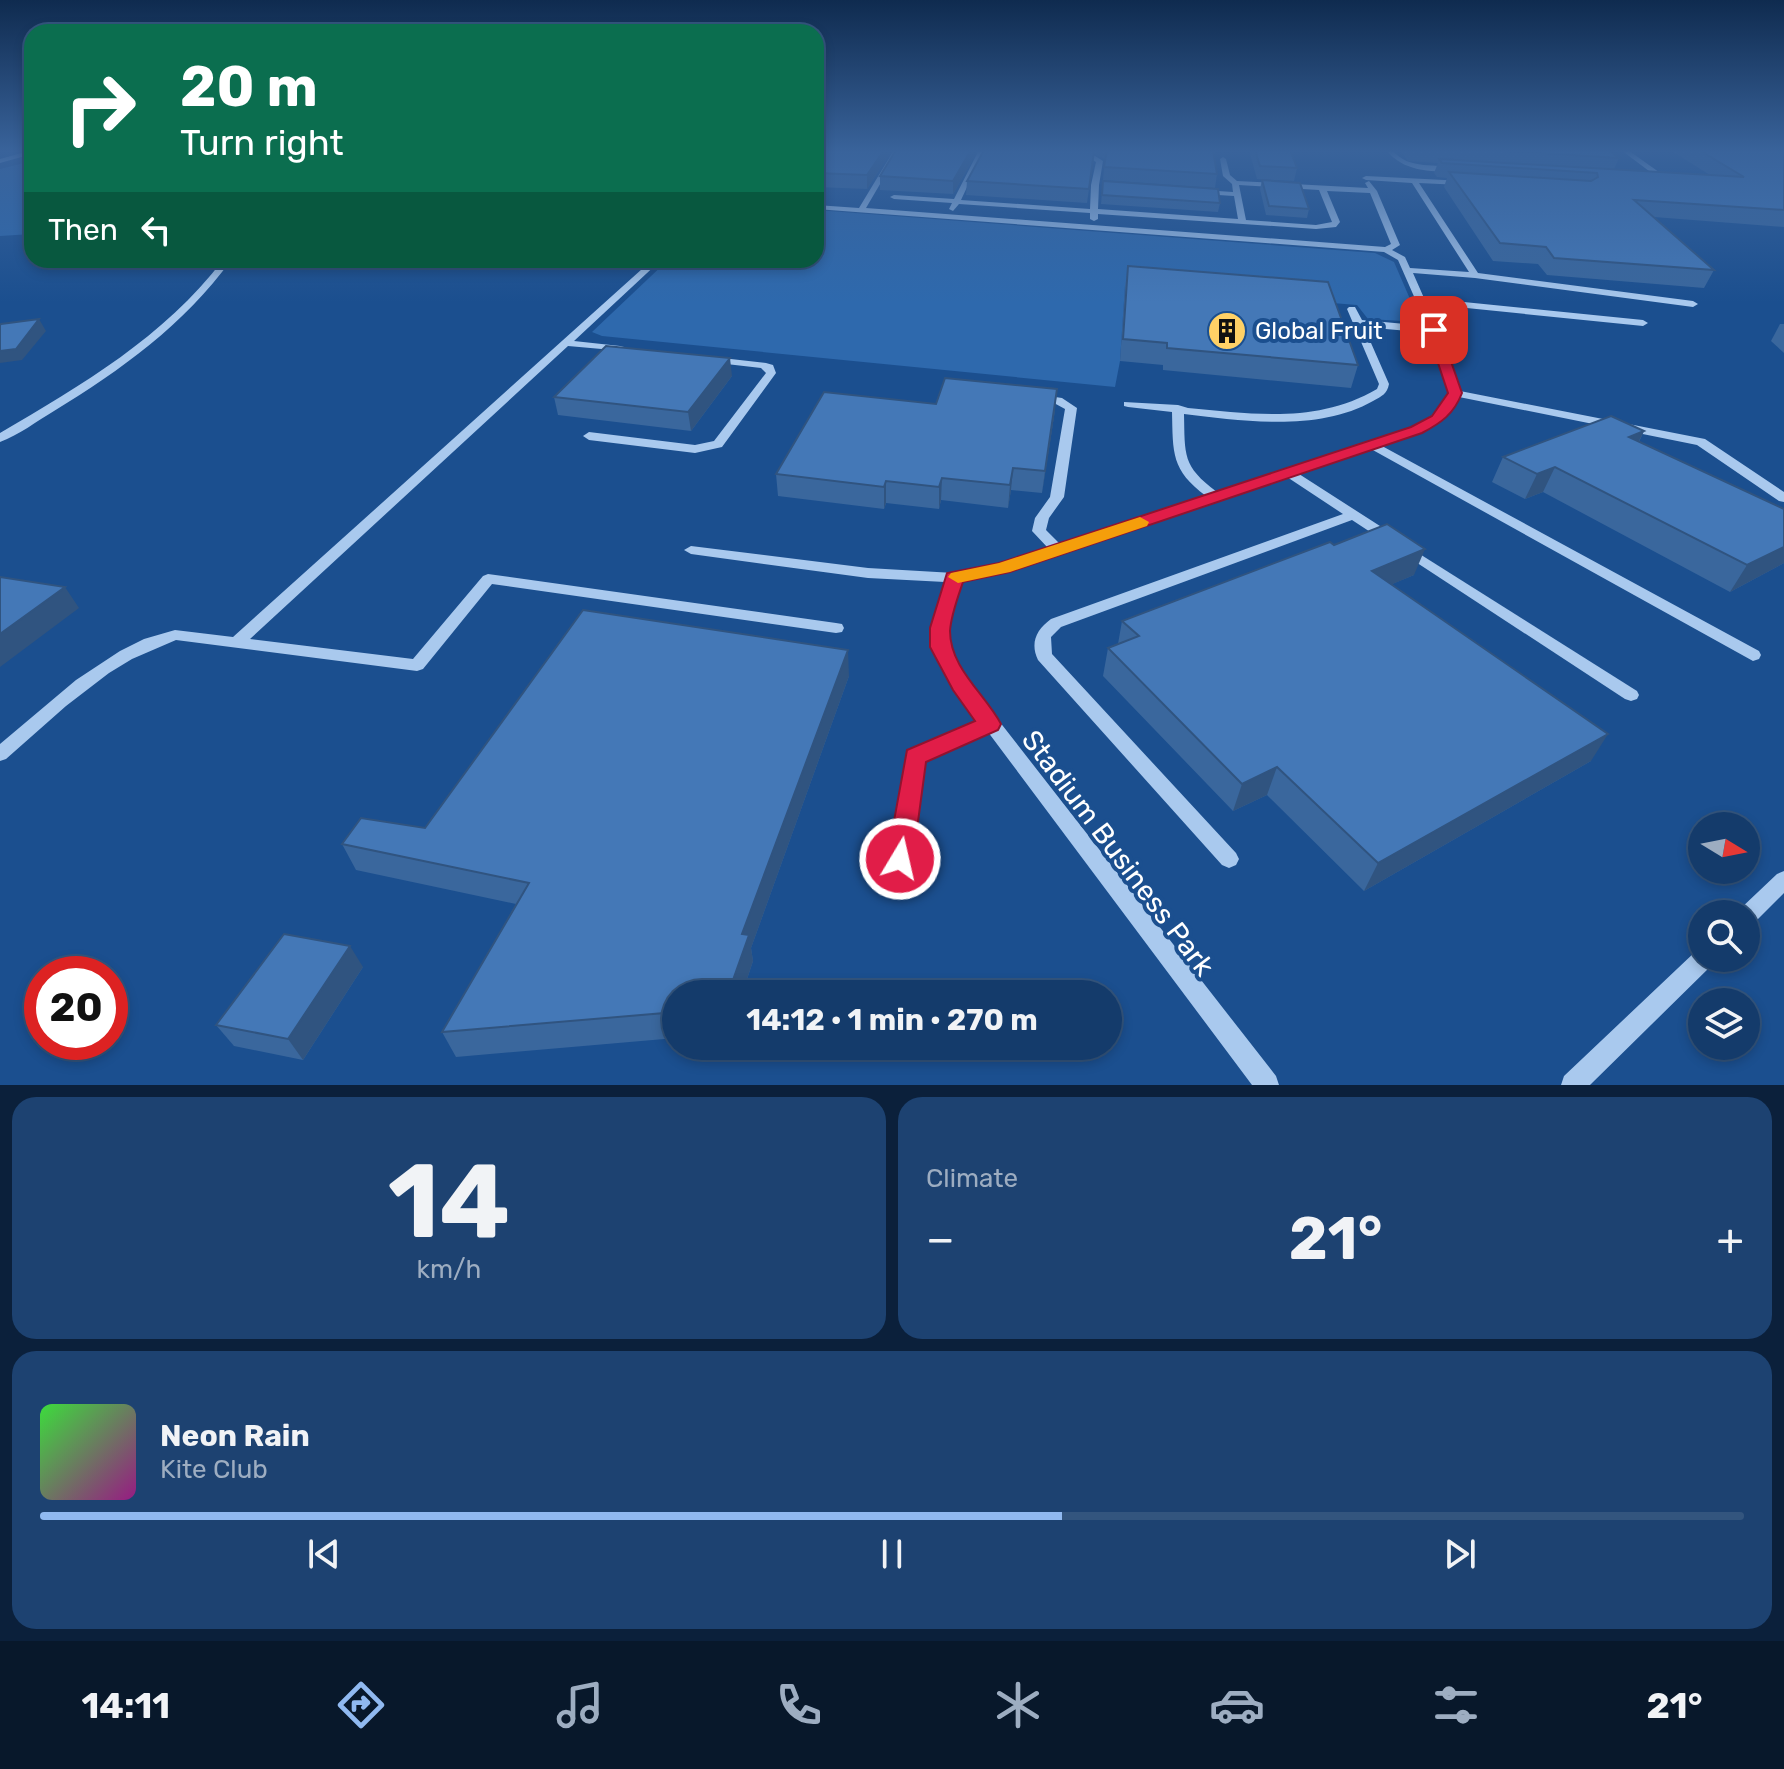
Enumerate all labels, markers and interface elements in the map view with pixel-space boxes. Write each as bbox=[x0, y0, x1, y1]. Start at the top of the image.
text: 20 m bbox=[180, 54, 318, 120]
icon: right bbox=[48, 56, 152, 160]
text: Turn right bbox=[180, 121, 344, 164]
icon: left bbox=[134, 208, 178, 252]
text: Then bbox=[48, 212, 118, 248]
pin bbox=[1400, 296, 1468, 364]
icon: arrive bbox=[1412, 308, 1456, 352]
building icon: Global Fruit bbox=[1206, 310, 1248, 352]
place label: Global Fruit bbox=[1255, 317, 1383, 345]
street label: Stadium Business Park bbox=[1015, 724, 1221, 983]
north arrow bbox=[1688, 812, 1760, 884]
map controls bbox=[1688, 812, 1760, 1060]
position arrow bbox=[858, 817, 942, 901]
button: search bbox=[1688, 900, 1760, 972]
speed limit sign: 20 bbox=[24, 956, 128, 1060]
button: layers bbox=[1688, 988, 1760, 1060]
text: 14:12 · 1 min · 270 m bbox=[746, 1002, 1038, 1038]
text: 14 bbox=[388, 1140, 510, 1263]
text: Climate bbox=[926, 1163, 1018, 1194]
text: 21° bbox=[1289, 1203, 1382, 1274]
text: − bbox=[926, 1213, 955, 1265]
text: + bbox=[1717, 1213, 1744, 1265]
text: km/h bbox=[417, 1254, 481, 1285]
text: Neon Rain bbox=[160, 1418, 310, 1454]
text: Kite Club bbox=[160, 1454, 268, 1485]
icon: previous bbox=[302, 1532, 346, 1576]
icon: pause bbox=[870, 1532, 914, 1576]
icon: next bbox=[1438, 1532, 1482, 1576]
icon: directions bbox=[333, 1677, 389, 1733]
icon: music bbox=[552, 1677, 608, 1733]
icon: phone bbox=[771, 1677, 827, 1733]
icon: climate bbox=[990, 1677, 1046, 1733]
icon: car bbox=[1209, 1677, 1265, 1733]
icon: filters bbox=[1428, 1677, 1484, 1733]
text: 14:11 bbox=[81, 1684, 170, 1727]
text: 21° bbox=[1646, 1684, 1703, 1727]

